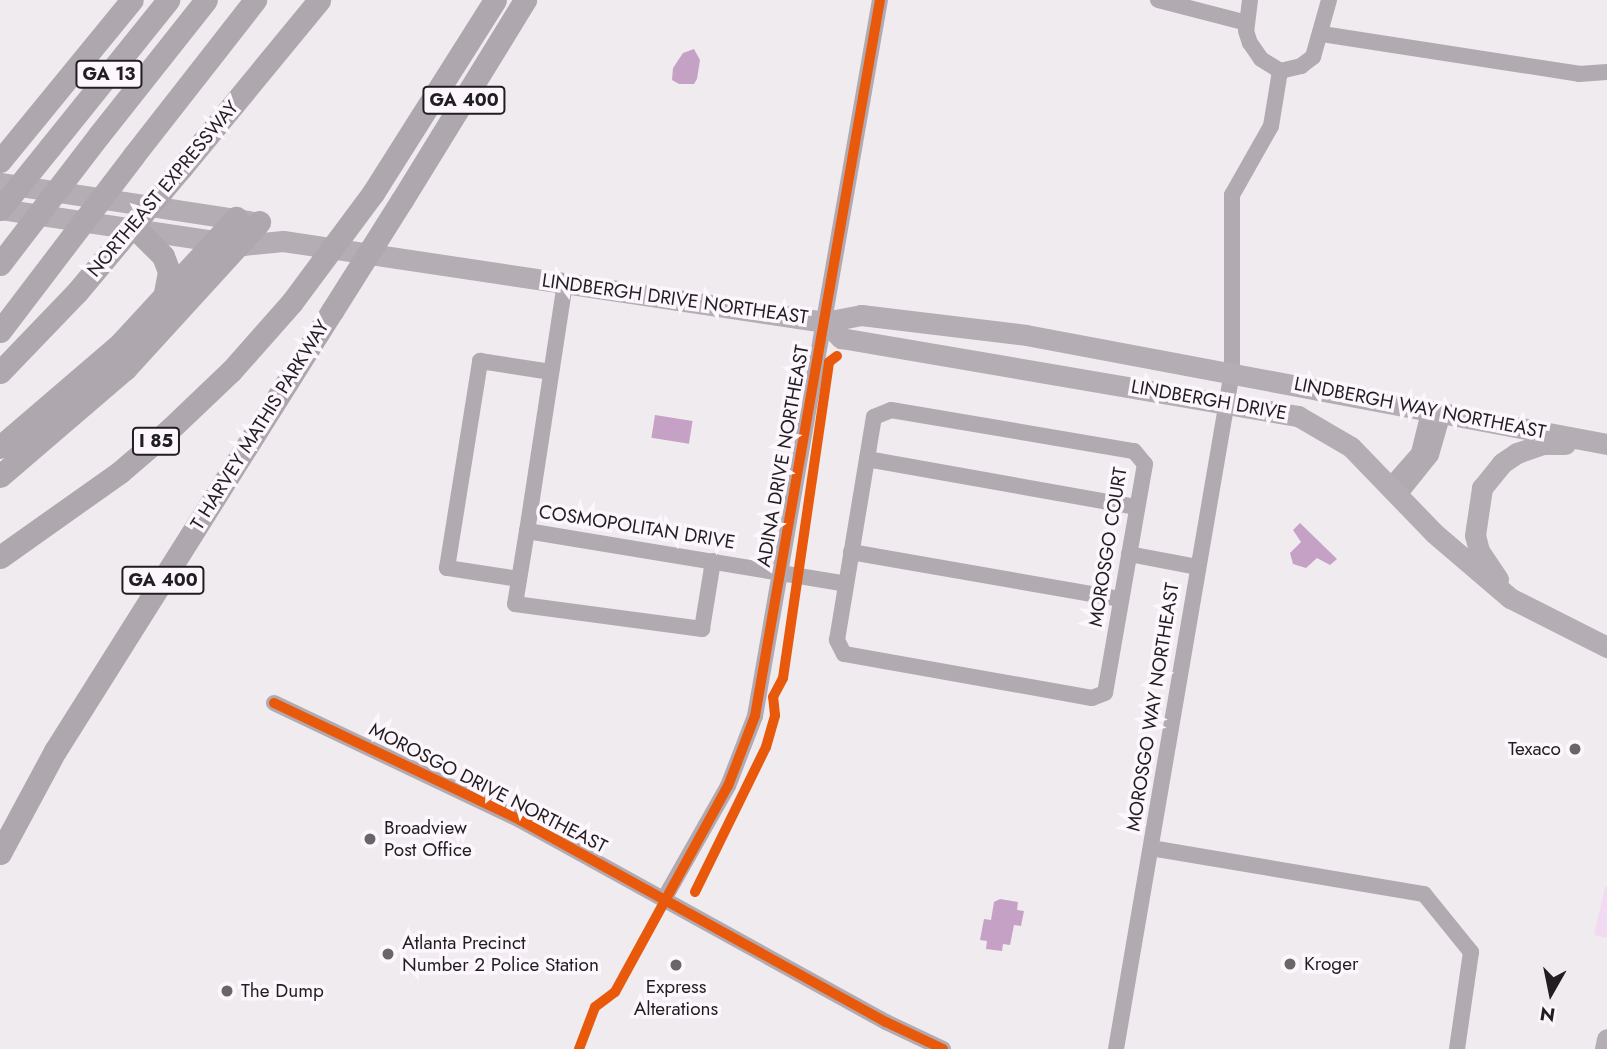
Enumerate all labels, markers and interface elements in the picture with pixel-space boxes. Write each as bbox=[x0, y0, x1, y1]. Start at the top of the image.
road number: GA 13 bbox=[74, 60, 144, 88]
road number: GA 400 bbox=[422, 86, 506, 114]
street label: NORTHEAST EXPRESSWAY bbox=[83, 96, 243, 282]
street label: LINDBERGH DRIVE NORTHEAST bbox=[540, 269, 810, 329]
street label: T HARVEY MATHIS PARKWAY bbox=[186, 316, 334, 534]
street label: ADINA DRIVE NORTHEAST bbox=[752, 343, 814, 569]
street label: LINDBERGH WAY NORTHEAST bbox=[1292, 372, 1548, 444]
street label: LINDBERGH DRIVE bbox=[1129, 375, 1289, 425]
road number: I 85 bbox=[132, 426, 180, 456]
street label: MOROSGO COURT bbox=[1084, 466, 1132, 628]
street label: COSMOPOLITAN DRIVE bbox=[537, 500, 737, 554]
road number: GA 400 bbox=[121, 566, 205, 594]
street label: MOROSGO WAY NORTHEAST bbox=[1122, 581, 1184, 833]
street label: MOROSGO DRIVE NORTHEAST bbox=[365, 718, 611, 858]
place label: Texaco bbox=[1508, 738, 1561, 760]
marker: Texaco bbox=[1567, 741, 1583, 757]
place label: Broadview Post Office bbox=[384, 817, 472, 861]
marker: Broadview Post Office bbox=[362, 831, 378, 847]
place label: Atlanta Precinct Number 2 Police Station bbox=[402, 932, 599, 976]
marker: Atlanta Precinct Number 2 Police Station bbox=[380, 946, 396, 962]
place label: Kroger bbox=[1304, 953, 1358, 975]
marker: Kroger bbox=[1282, 956, 1298, 972]
marker: Express Alterations bbox=[668, 957, 684, 973]
north arrow bbox=[1516, 958, 1586, 1028]
place label: Express Alterations bbox=[634, 976, 718, 1020]
place label: The Dump bbox=[241, 980, 324, 1002]
marker: The Dump bbox=[219, 983, 235, 999]
text: N bbox=[1538, 1000, 1557, 1029]

